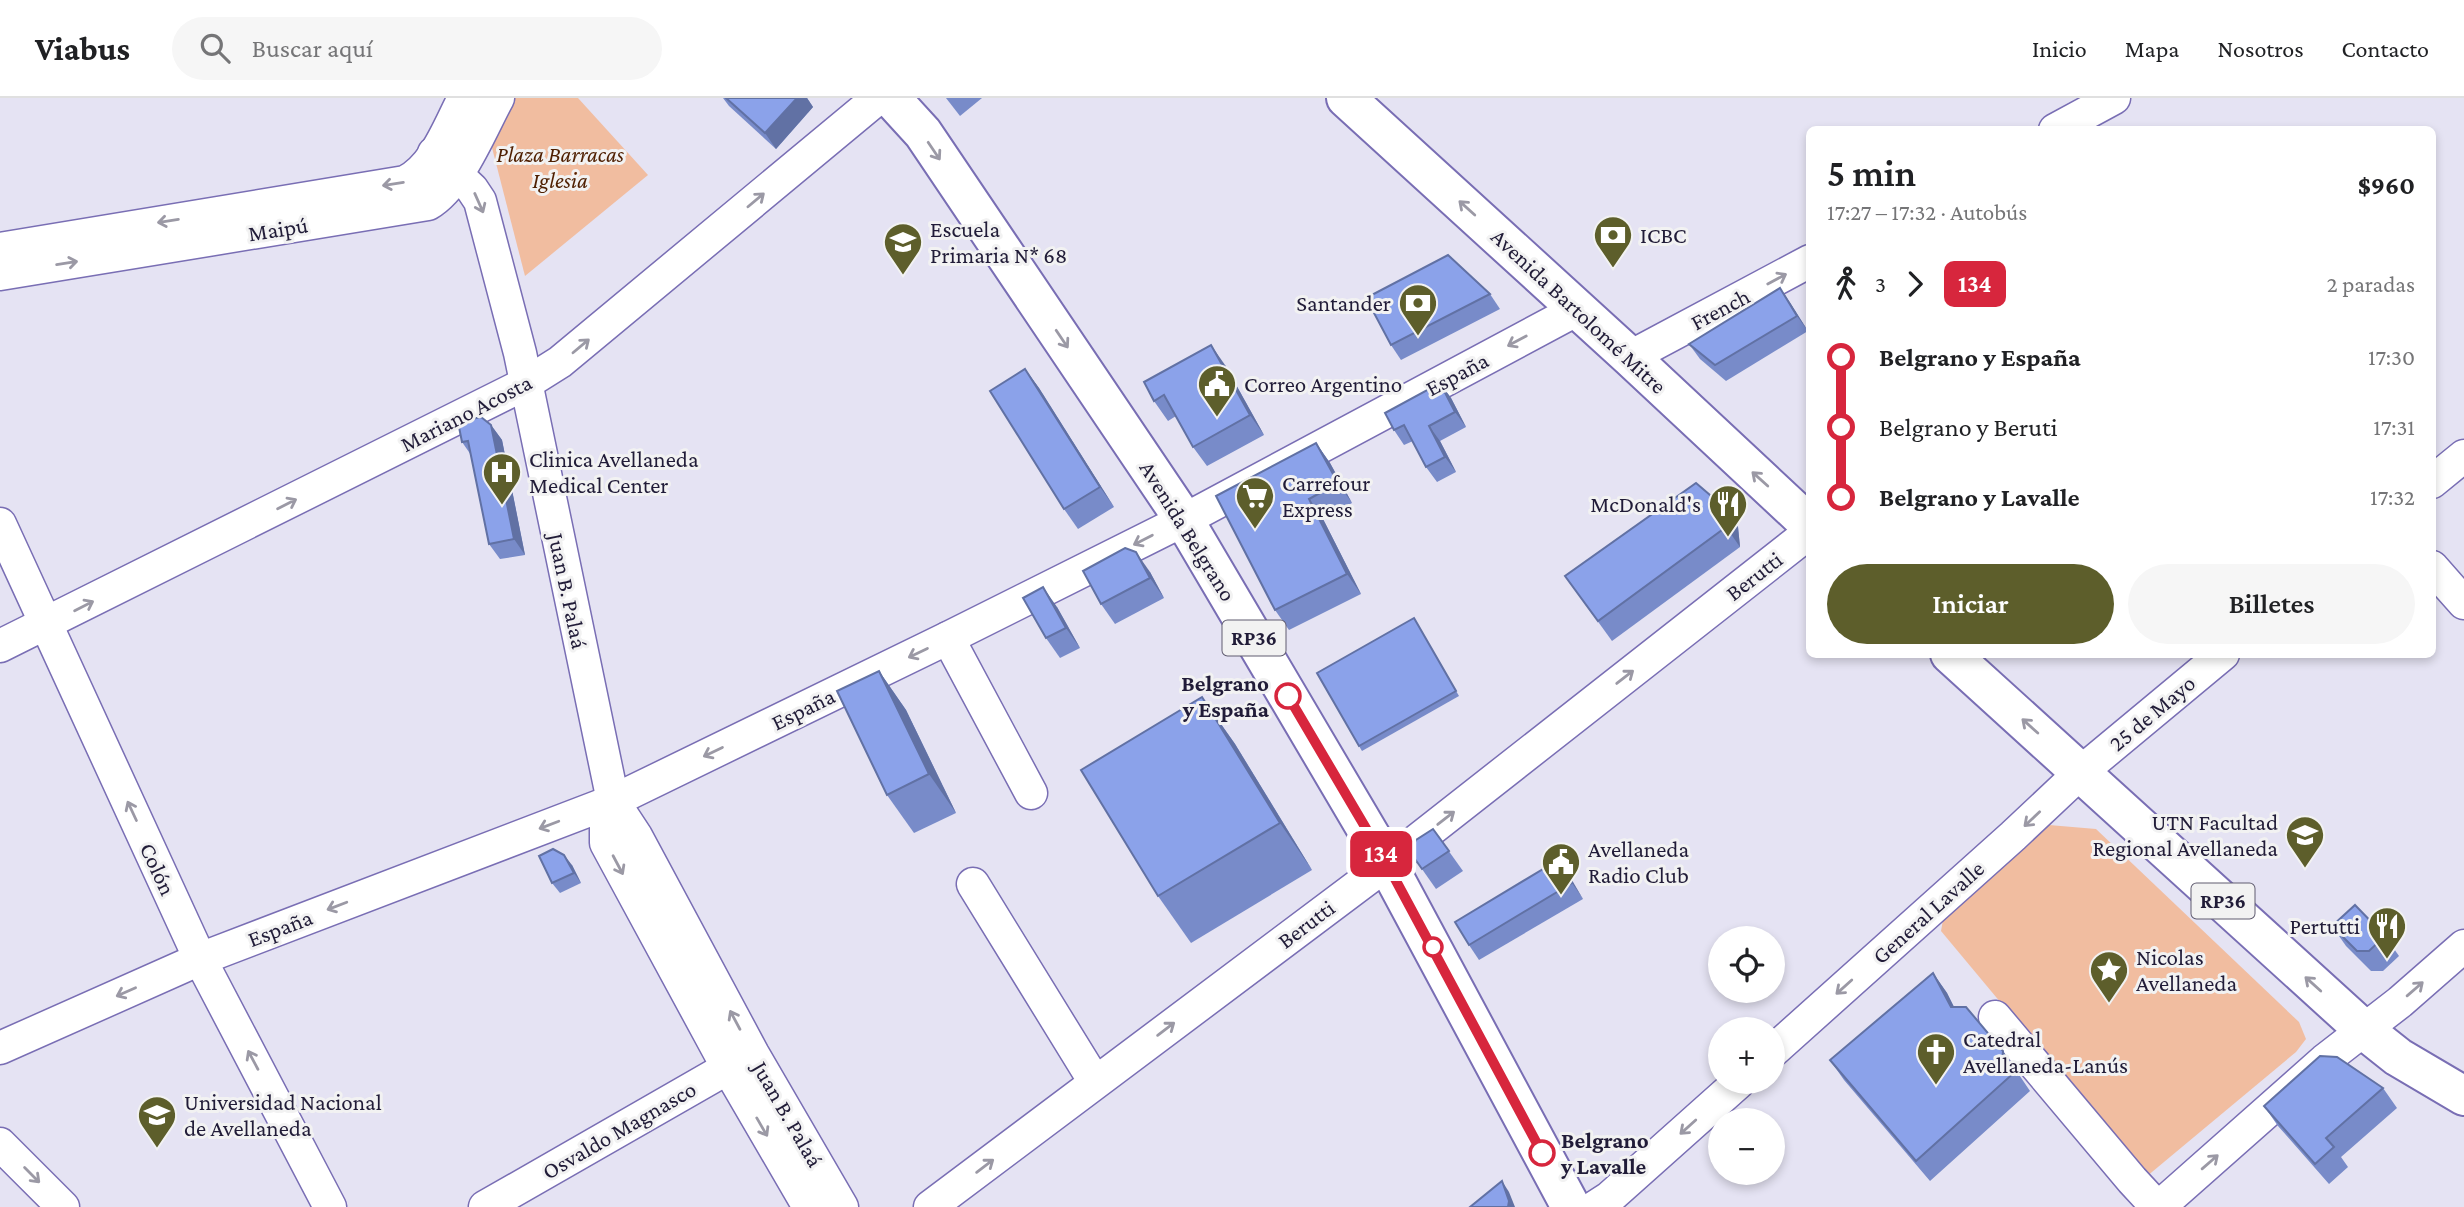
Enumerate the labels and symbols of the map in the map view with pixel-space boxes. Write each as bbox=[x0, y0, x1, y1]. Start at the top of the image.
one-way arrow bbox=[928, 140, 942, 160]
park label: Plaza Barracas Iglesia bbox=[496, 141, 625, 193]
one-way arrow bbox=[382, 178, 405, 191]
one-way arrow bbox=[473, 192, 486, 213]
one-way arrow bbox=[747, 192, 765, 208]
one-way arrow bbox=[1458, 200, 1476, 216]
street label: Maipú bbox=[246, 211, 310, 247]
bank icon: ICBC bbox=[1592, 214, 1634, 269]
one-way arrow bbox=[157, 215, 180, 228]
place label: Escuela Primaria N* 68 bbox=[930, 216, 1067, 268]
school or university icon: Escuela Primaria N* 68 bbox=[882, 221, 924, 276]
place label: ICBC bbox=[1640, 222, 1687, 248]
street label: Avenida Bartolomé Mitre bbox=[1486, 223, 1672, 399]
one-way arrow bbox=[55, 256, 78, 269]
one-way arrow bbox=[1766, 271, 1787, 285]
bank icon: Santander bbox=[1397, 282, 1439, 337]
street label: French bbox=[1686, 283, 1754, 335]
place label: Santander bbox=[1296, 290, 1391, 316]
one-way arrow bbox=[1055, 329, 1069, 348]
one-way arrow bbox=[1508, 334, 1528, 348]
one-way arrow bbox=[571, 338, 589, 353]
street label: España bbox=[1421, 347, 1493, 401]
public building icon: Correo Argentino bbox=[1196, 363, 1238, 418]
street label: Mariano Acosta bbox=[396, 369, 536, 457]
place label: Correo Argentino bbox=[1244, 371, 1402, 397]
place label: Clinica Avellaneda Medical Center bbox=[529, 446, 699, 498]
hospital icon: Clinica Avellaneda Medical Center bbox=[481, 451, 523, 506]
street label: Avenida Belgrano bbox=[1134, 456, 1242, 606]
place label: Carrefour Express bbox=[1282, 470, 1371, 522]
one-way arrow bbox=[1752, 470, 1769, 487]
supermarket icon: Carrefour Express bbox=[1234, 475, 1276, 530]
restaurant icon: McDonald's bbox=[1707, 483, 1749, 538]
place label: McDonald's bbox=[1590, 491, 1701, 517]
one-way arrow bbox=[276, 496, 297, 510]
street label: Juan B. Palaá bbox=[543, 529, 593, 652]
one-way arrow bbox=[1134, 533, 1154, 547]
street label: Berutti bbox=[1721, 546, 1787, 606]
one-way arrow bbox=[73, 599, 94, 613]
road number: RP36 bbox=[1222, 620, 1286, 656]
one-way arrow bbox=[908, 646, 929, 660]
place label: Belgrano y España bbox=[1181, 670, 1270, 722]
one-way arrow bbox=[1615, 670, 1633, 685]
street label: 25 de Mayo bbox=[2104, 670, 2200, 756]
street label: España bbox=[767, 682, 839, 735]
marker: Belgrano y España bbox=[1275, 683, 1301, 709]
one-way arrow bbox=[2021, 718, 2039, 734]
one-way arrow bbox=[703, 746, 724, 759]
one-way arrow bbox=[125, 801, 138, 823]
place label: UTN Facultad Regional Avellaneda bbox=[2092, 809, 2278, 861]
one-way arrow bbox=[1436, 810, 1454, 825]
one-way arrow bbox=[2024, 811, 2041, 828]
school or university icon: UTN Facultad Regional Avellaneda bbox=[2284, 814, 2326, 869]
one-way arrow bbox=[539, 820, 561, 832]
line badge: 134 bbox=[1341, 831, 1421, 877]
place label: Avellaneda Radio Club bbox=[1588, 836, 1689, 888]
street label: Colón bbox=[135, 839, 181, 899]
public building icon: Avellaneda Radio Club bbox=[1540, 841, 1582, 896]
one-way arrow bbox=[612, 854, 625, 875]
street label: General Lavalle bbox=[1867, 855, 1989, 969]
road number: RP36 bbox=[2192, 884, 2254, 918]
street label: Berutti bbox=[1272, 894, 1340, 954]
one-way arrow bbox=[326, 901, 348, 914]
street label: España bbox=[244, 904, 316, 952]
restaurant icon: Pertutti bbox=[2366, 905, 2408, 960]
place label: Pertutti bbox=[2290, 913, 2360, 939]
unlabelled marker bbox=[1423, 937, 1443, 957]
place label: Nicolas Avellaneda bbox=[2136, 944, 2237, 996]
place icon: Nicolas Avellaneda bbox=[2088, 949, 2130, 1004]
one-way arrow bbox=[2305, 976, 2322, 993]
one-way arrow bbox=[1835, 979, 1853, 995]
one-way arrow bbox=[2406, 981, 2424, 997]
one-way arrow bbox=[116, 986, 137, 999]
one-way arrow bbox=[728, 1011, 742, 1031]
one-way arrow bbox=[1157, 1021, 1175, 1036]
place label: Catedral Avellaneda-Lanús bbox=[1963, 1026, 2128, 1078]
church icon: Catedral Avellaneda-Lanús bbox=[1915, 1031, 1957, 1086]
one-way arrow bbox=[246, 1050, 259, 1071]
street label: Juan B. Palaá bbox=[746, 1055, 829, 1172]
street label: Osvaldo Magnasco bbox=[538, 1075, 700, 1185]
place label: Universidad Nacional de Avellaneda bbox=[184, 1089, 382, 1141]
school or university icon: Universidad Nacional de Avellaneda bbox=[136, 1094, 178, 1149]
one-way arrow bbox=[755, 1117, 769, 1137]
one-way arrow bbox=[1679, 1119, 1697, 1135]
place label: Belgrano y Lavalle bbox=[1560, 1127, 1649, 1179]
marker: Belgrano y Lavalle bbox=[1529, 1140, 1555, 1166]
one-way arrow bbox=[2201, 1154, 2219, 1170]
one-way arrow bbox=[975, 1158, 994, 1173]
one-way arrow bbox=[23, 1167, 40, 1184]

